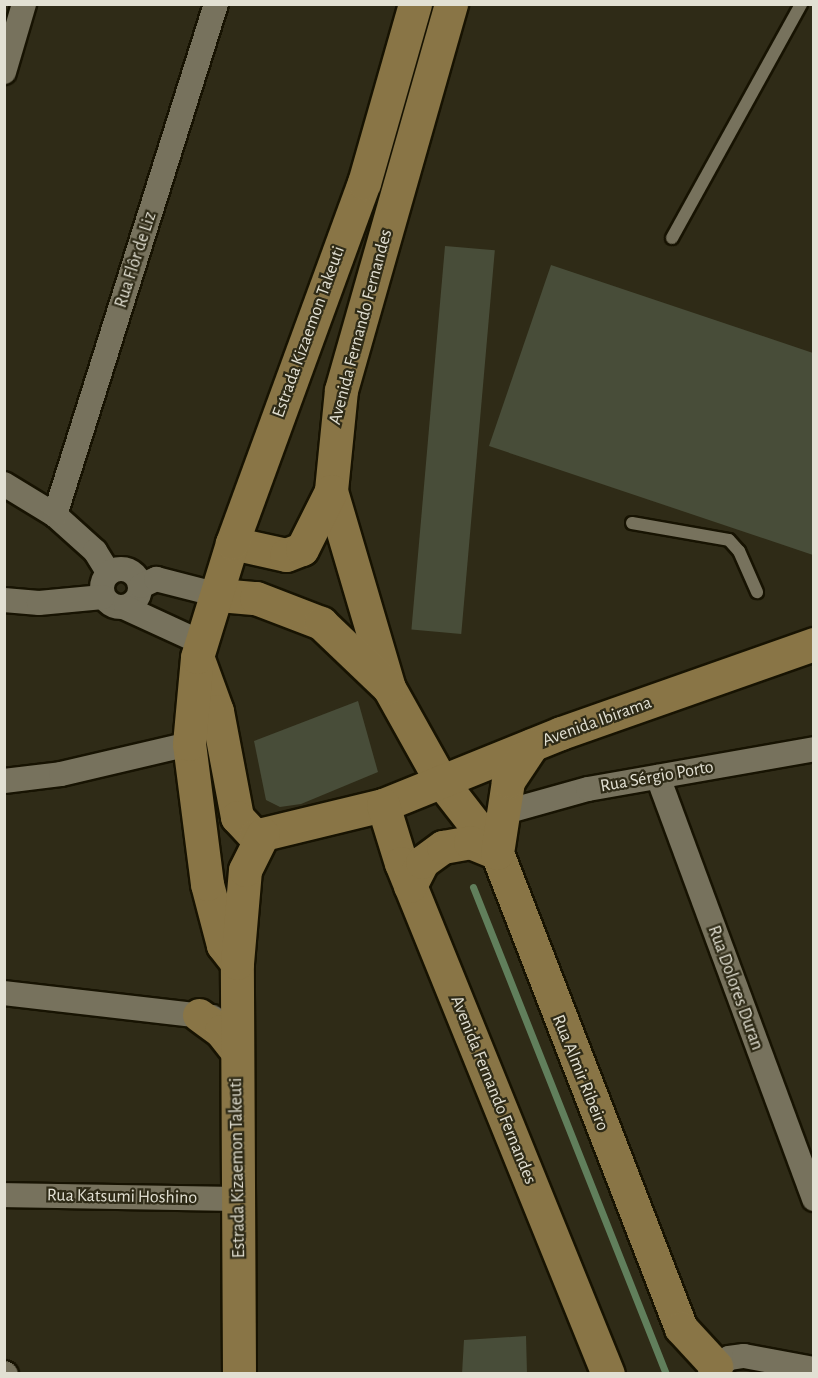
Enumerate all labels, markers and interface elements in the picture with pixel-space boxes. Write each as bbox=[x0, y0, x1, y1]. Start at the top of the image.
street label: Rua Flôr de Liz bbox=[110, 209, 162, 311]
street label: Avenida Fernando Fernandes bbox=[325, 227, 397, 427]
street label: Estrada Kizaemon Takeuti bbox=[268, 243, 350, 421]
street label: Avenida Ibirama bbox=[539, 692, 655, 752]
street label: Rua Sérgio Porto bbox=[599, 756, 715, 798]
street label: Rua Dolores Duran bbox=[702, 923, 768, 1053]
street label: Avenida Fernando Fernandes bbox=[445, 993, 541, 1187]
street label: Rua Almir Ribeiro bbox=[547, 1012, 613, 1134]
street label: Estrada Kizaemon Takeuti bbox=[226, 1078, 250, 1258]
street label: Rua Katsumi Hoshino bbox=[47, 1185, 197, 1209]

